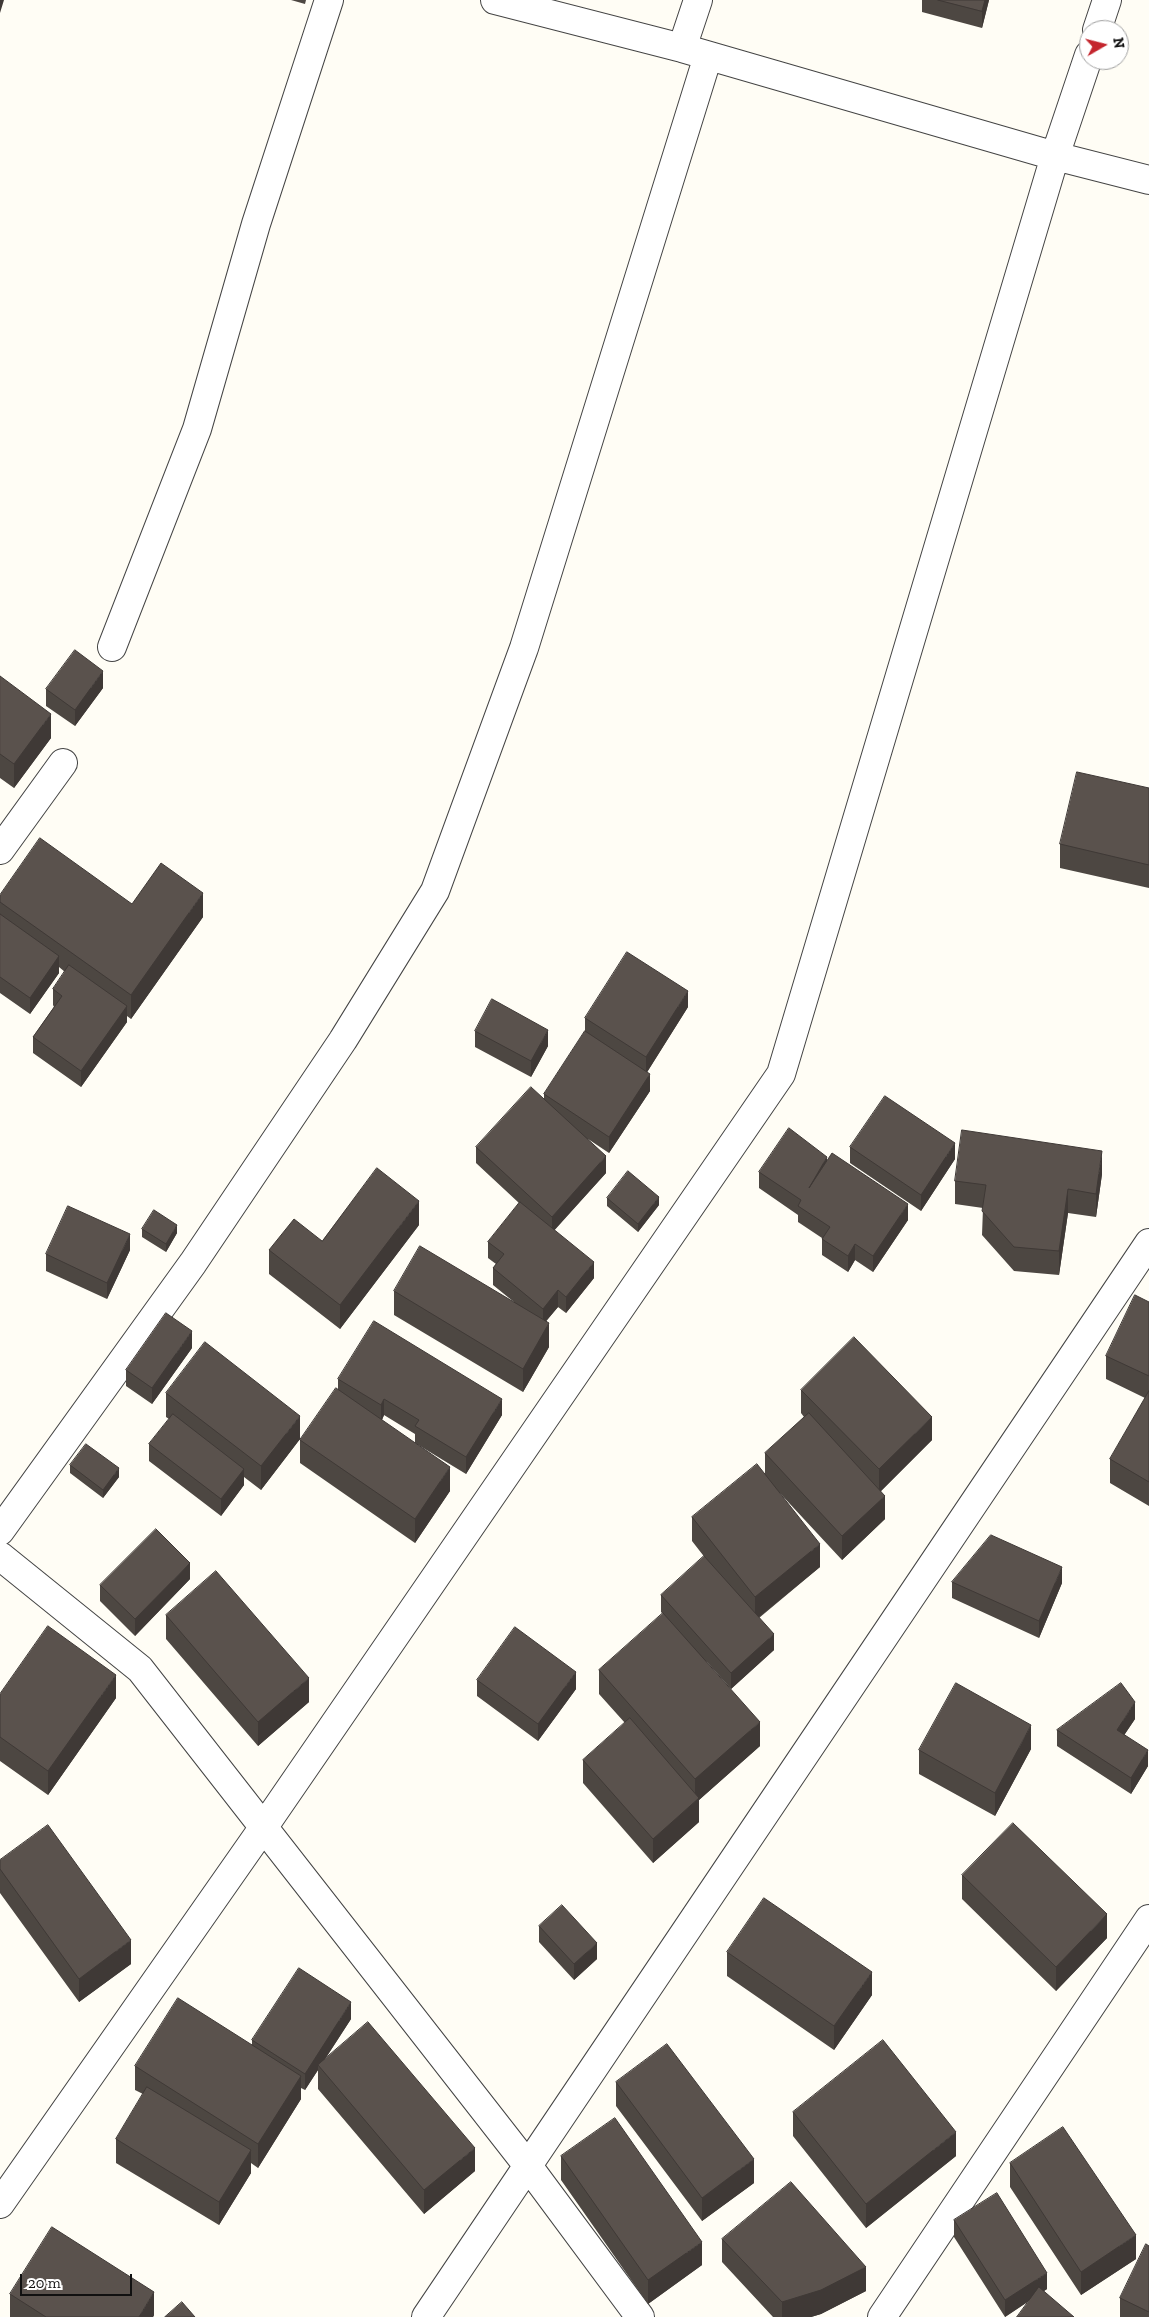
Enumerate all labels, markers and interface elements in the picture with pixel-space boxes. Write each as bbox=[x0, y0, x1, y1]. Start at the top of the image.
north arrow bbox=[1079, 20, 1129, 70]
text: N bbox=[1109, 37, 1128, 49]
scale bar bbox=[22, 2264, 135, 2296]
text: 20 m bbox=[28, 2274, 61, 2292]

